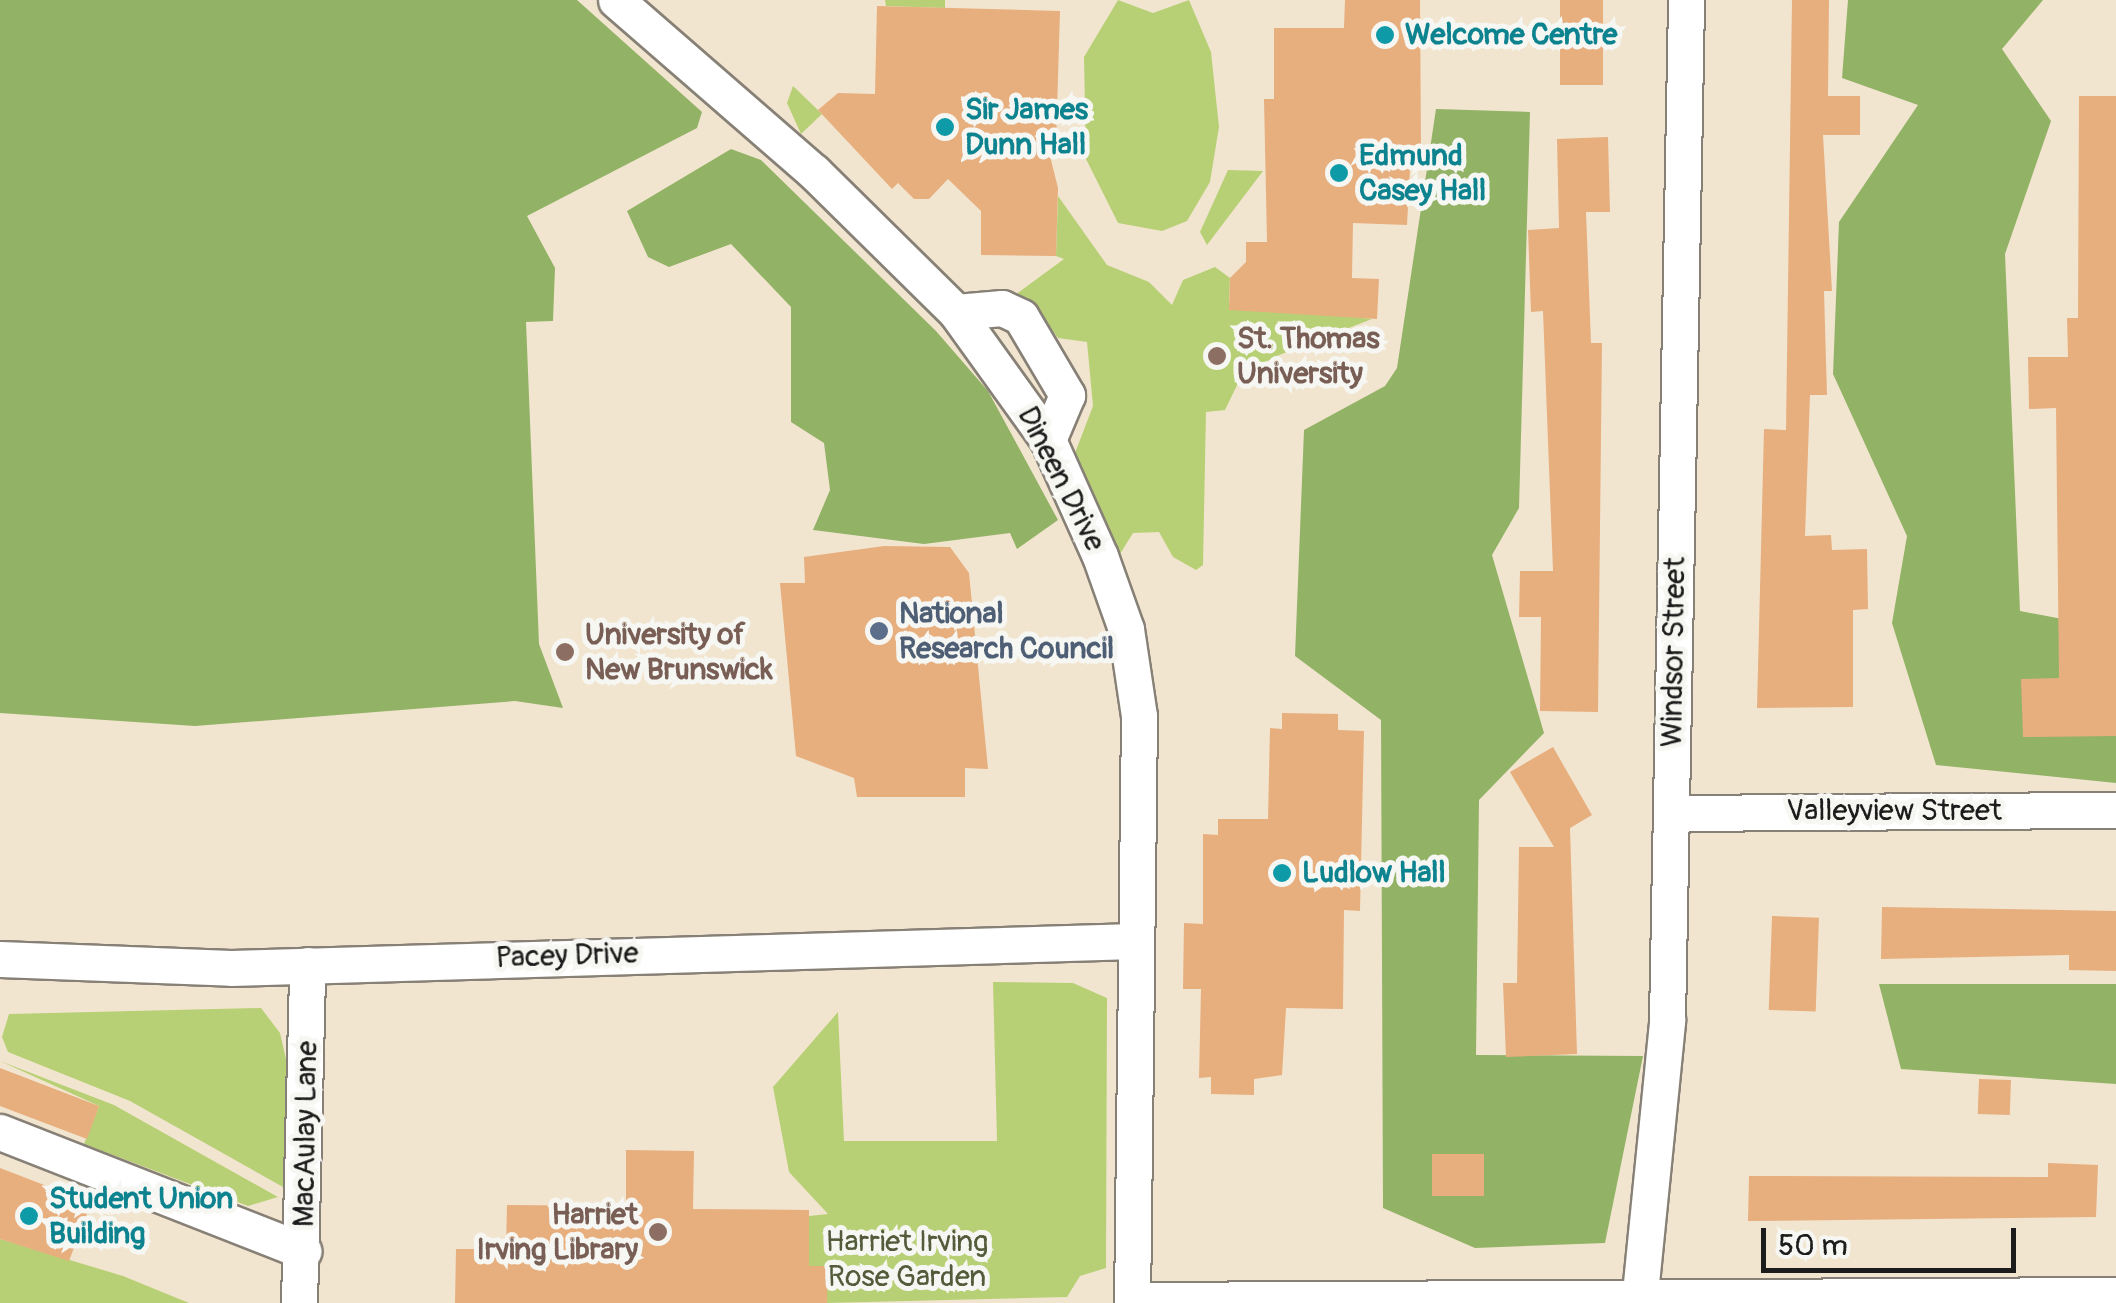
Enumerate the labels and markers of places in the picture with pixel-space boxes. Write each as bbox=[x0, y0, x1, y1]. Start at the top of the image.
place label: Welcome Centre bbox=[1405, 17, 1617, 53]
marker: Welcome Centre bbox=[1374, 24, 1396, 46]
place label: Sir James Dunn Hall bbox=[965, 92, 1088, 162]
marker: Sir James Dunn Hall bbox=[934, 116, 956, 138]
place label: Edmund Casey Hall bbox=[1359, 138, 1486, 208]
marker: Edmund Casey Hall bbox=[1328, 162, 1350, 184]
place label: St. Thomas University bbox=[1237, 321, 1380, 392]
marker: St. Thomas University bbox=[1206, 345, 1228, 367]
place label: National Research Council bbox=[899, 596, 1114, 666]
place label: University of New Brunswick bbox=[585, 617, 773, 688]
marker: National Research Council bbox=[868, 620, 890, 642]
marker: University of New Brunswick bbox=[554, 641, 576, 663]
place label: Ludlow Hall bbox=[1302, 855, 1446, 891]
marker: Ludlow Hall bbox=[1271, 862, 1293, 884]
place label: Student Union Building bbox=[49, 1181, 233, 1252]
place label: Harriet Irving Library bbox=[477, 1197, 638, 1268]
marker: Student Union Building bbox=[18, 1205, 40, 1227]
marker: Harriet Irving Library bbox=[647, 1221, 669, 1243]

